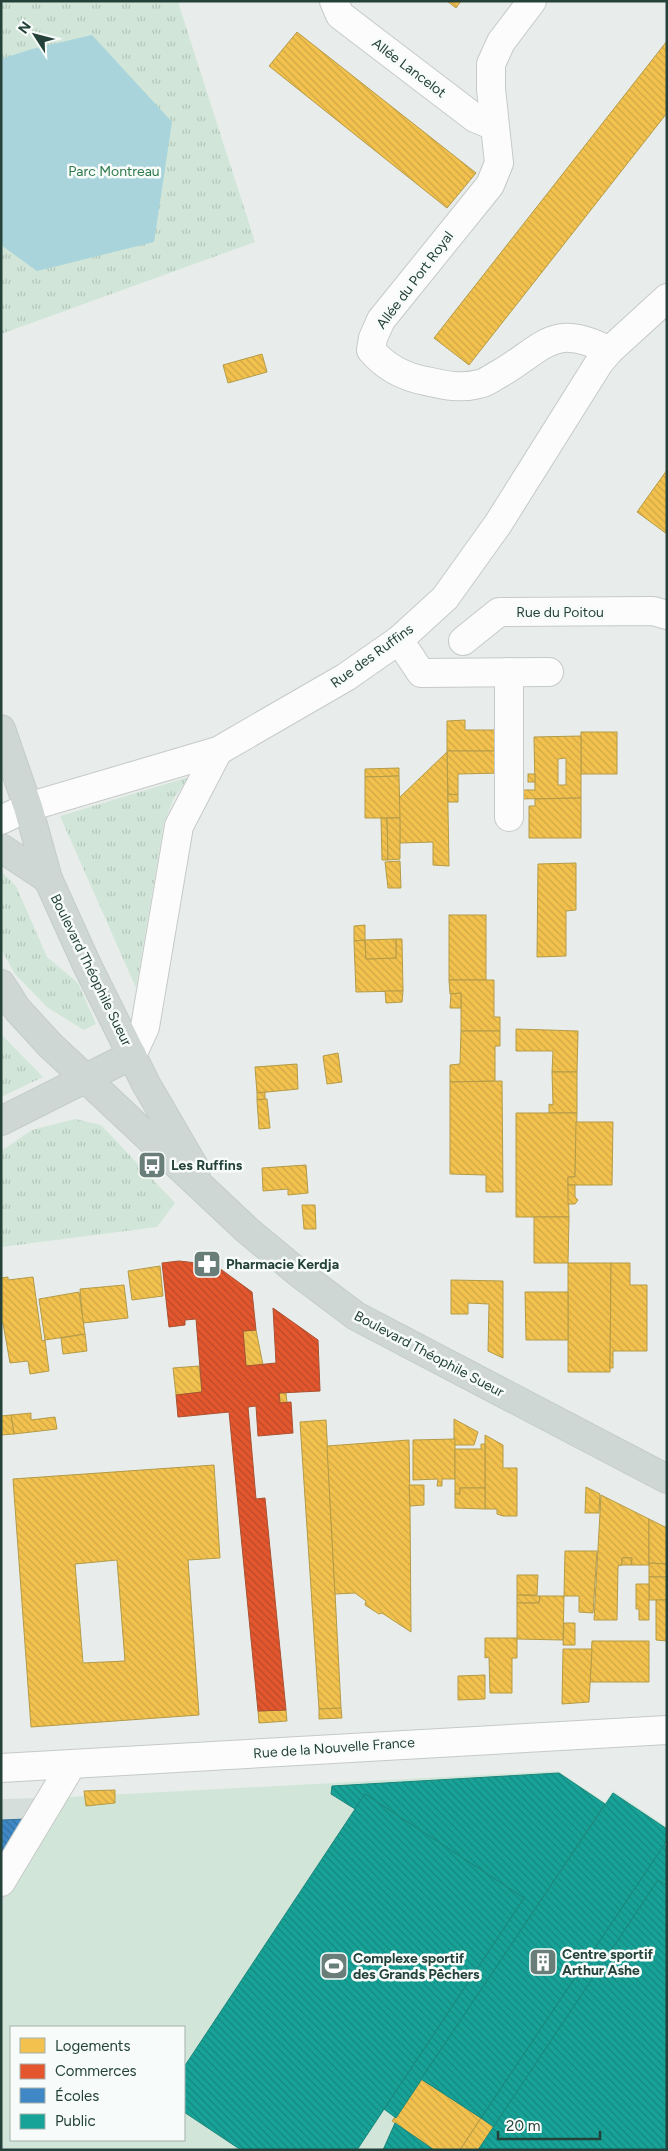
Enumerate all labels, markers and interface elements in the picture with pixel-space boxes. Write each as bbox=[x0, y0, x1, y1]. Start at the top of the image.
north arrow bbox=[10, 10, 60, 60]
text: N bbox=[15, 18, 35, 37]
street label: Allée Lancelot bbox=[369, 35, 449, 101]
park label: Parc Montreau bbox=[68, 163, 160, 180]
street label: Allée du Port Royal bbox=[373, 228, 457, 332]
street label: Rue du Poitou bbox=[516, 604, 604, 621]
street label: Rue des Ruffins bbox=[327, 620, 417, 692]
street label: Boulevard Théophile Sueur bbox=[47, 891, 135, 1049]
bus stop icon: Les Ruffins bbox=[137, 1150, 167, 1180]
place label: Les Ruffins bbox=[171, 1157, 243, 1174]
pharmacy icon: Pharmacie Kerdja bbox=[192, 1249, 222, 1279]
place label: Pharmacie Kerdja bbox=[226, 1256, 339, 1273]
street label: Boulevard Théophile Sueur bbox=[351, 1307, 507, 1401]
street label: Rue de la Nouvelle France bbox=[253, 1734, 416, 1762]
place label: Centre sportif Arthur Ashe bbox=[562, 1946, 654, 1979]
building icon: Centre sportif Arthur Ashe bbox=[528, 1947, 558, 1977]
place label: Complexe sportif des Grands Pêchers bbox=[353, 1950, 480, 1983]
sports icon: Complexe sportif des Grands Pêchers bbox=[319, 1951, 349, 1981]
legend bbox=[10, 2026, 185, 2141]
text: Logements bbox=[55, 2037, 130, 2055]
text: Commerces bbox=[55, 2062, 137, 2080]
text: Écoles bbox=[55, 2087, 99, 2105]
scale bar bbox=[498, 2108, 600, 2140]
text: Public bbox=[55, 2112, 96, 2130]
text: 20 m bbox=[506, 2117, 540, 2135]

